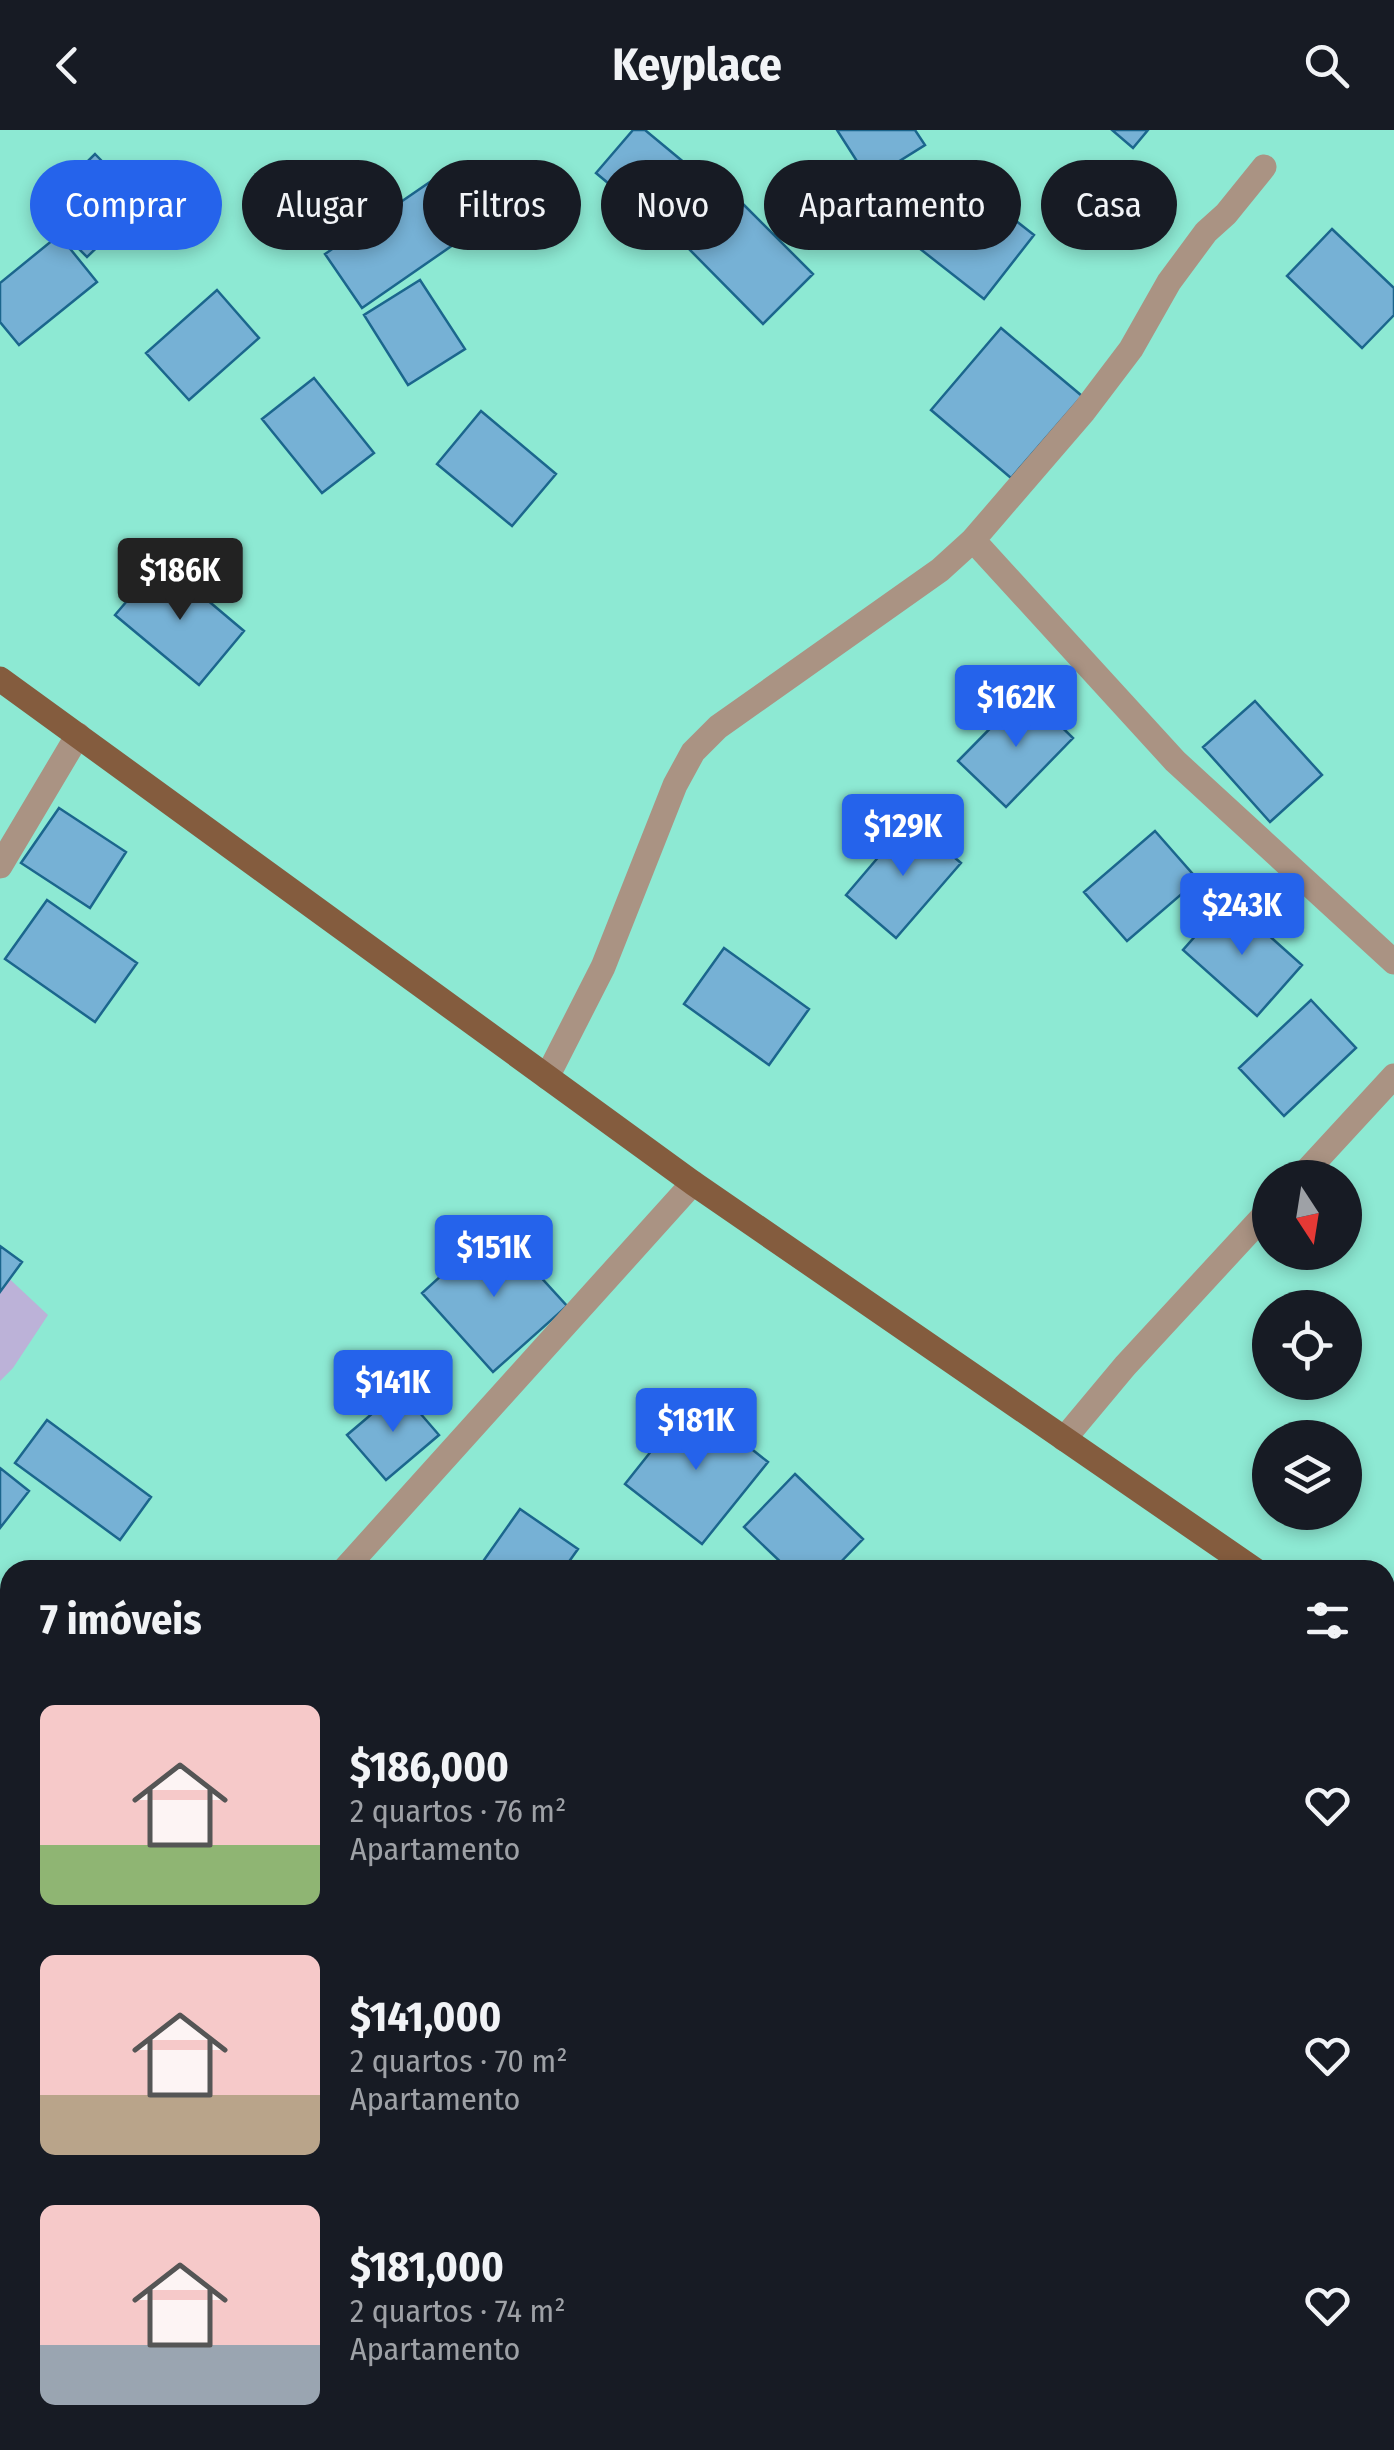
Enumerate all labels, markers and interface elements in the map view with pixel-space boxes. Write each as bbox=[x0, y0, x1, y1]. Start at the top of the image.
icon: back bbox=[40, 38, 95, 93]
text: Keyplace bbox=[612, 38, 782, 92]
icon: search bbox=[1299, 38, 1354, 93]
chip: Comprar bbox=[30, 160, 222, 250]
chip: Alugar bbox=[242, 160, 403, 250]
chip: Filtros bbox=[423, 160, 581, 250]
chip: Novo bbox=[601, 160, 744, 250]
chip: Apartamento bbox=[764, 160, 1021, 250]
chip: Casa bbox=[1041, 160, 1177, 250]
pin: $186K bbox=[110, 538, 250, 623]
text: $186K bbox=[140, 551, 220, 589]
pin: $162K bbox=[946, 665, 1086, 750]
text: $162K bbox=[977, 678, 1055, 716]
pin: $129K bbox=[833, 794, 973, 879]
text: $129K bbox=[864, 807, 942, 845]
pin: $243K bbox=[1172, 873, 1312, 958]
text: $243K bbox=[1202, 886, 1282, 924]
north arrow bbox=[1252, 1160, 1362, 1270]
map controls bbox=[1252, 1160, 1362, 1530]
pin: $151K bbox=[424, 1215, 564, 1300]
text: $151K bbox=[457, 1228, 531, 1266]
button: locate bbox=[1252, 1290, 1362, 1400]
pin: $141K bbox=[323, 1350, 463, 1435]
text: $141K bbox=[356, 1363, 430, 1401]
pin: $181K bbox=[626, 1388, 766, 1473]
text: $181K bbox=[658, 1401, 734, 1439]
button: layers bbox=[1252, 1420, 1362, 1530]
icon: filters bbox=[1300, 1593, 1355, 1648]
text: 7 imóveis bbox=[40, 1595, 202, 1645]
text: $186,000 bbox=[350, 1742, 509, 1792]
icon: home bbox=[120, 1745, 240, 1865]
icon: heart bbox=[1300, 1778, 1355, 1833]
text: 2 quartos · 76 m² bbox=[350, 1792, 566, 1830]
text: Apartamento bbox=[350, 1830, 520, 1868]
text: $141,000 bbox=[350, 1992, 501, 2042]
icon: home bbox=[120, 1995, 240, 2115]
icon: heart bbox=[1300, 2028, 1355, 2083]
text: 2 quartos · 70 m² bbox=[350, 2042, 568, 2080]
text: Apartamento bbox=[350, 2080, 520, 2118]
text: $181,000 bbox=[350, 2242, 504, 2292]
icon: home bbox=[120, 2245, 240, 2365]
icon: heart bbox=[1300, 2278, 1355, 2333]
text: 2 quartos · 74 m² bbox=[350, 2292, 566, 2330]
text: Apartamento bbox=[350, 2330, 520, 2368]

